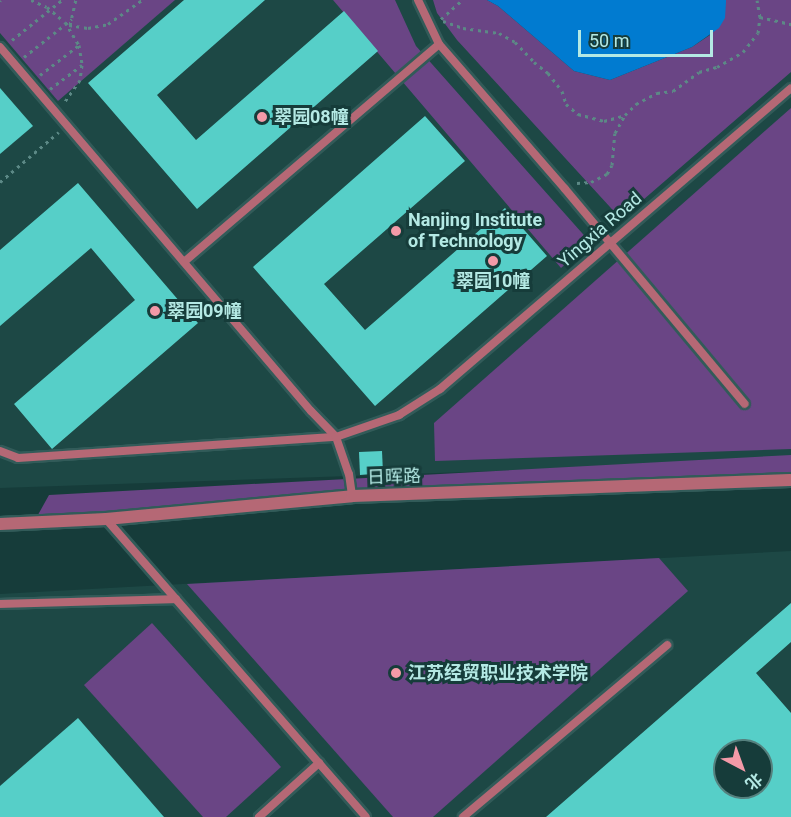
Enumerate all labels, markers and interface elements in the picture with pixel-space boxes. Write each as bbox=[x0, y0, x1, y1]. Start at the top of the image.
scale bar bbox=[581, 18, 716, 56]
text: 50 m bbox=[589, 30, 629, 51]
place label: 翠园08幢 bbox=[274, 106, 349, 128]
marker: 翠园08幢 bbox=[255, 110, 269, 124]
street label: Yingxia Road bbox=[554, 188, 646, 272]
place label: Nanjing Institute of Technology bbox=[408, 210, 542, 252]
marker: Nanjing Institute of Technology bbox=[389, 224, 403, 238]
marker: 翠园10幢 bbox=[486, 254, 500, 268]
place label: 翠园10幢 bbox=[456, 270, 530, 292]
place label: 翠园09幢 bbox=[167, 300, 242, 322]
marker: 翠园09幢 bbox=[148, 304, 162, 318]
street label: 日晖路 bbox=[367, 465, 421, 489]
place label: 江苏经贸职业技术学院 bbox=[408, 662, 588, 684]
marker: 江苏经贸职业技术学院 bbox=[389, 666, 403, 680]
north arrow bbox=[713, 739, 773, 799]
text: 北 bbox=[742, 769, 766, 794]

